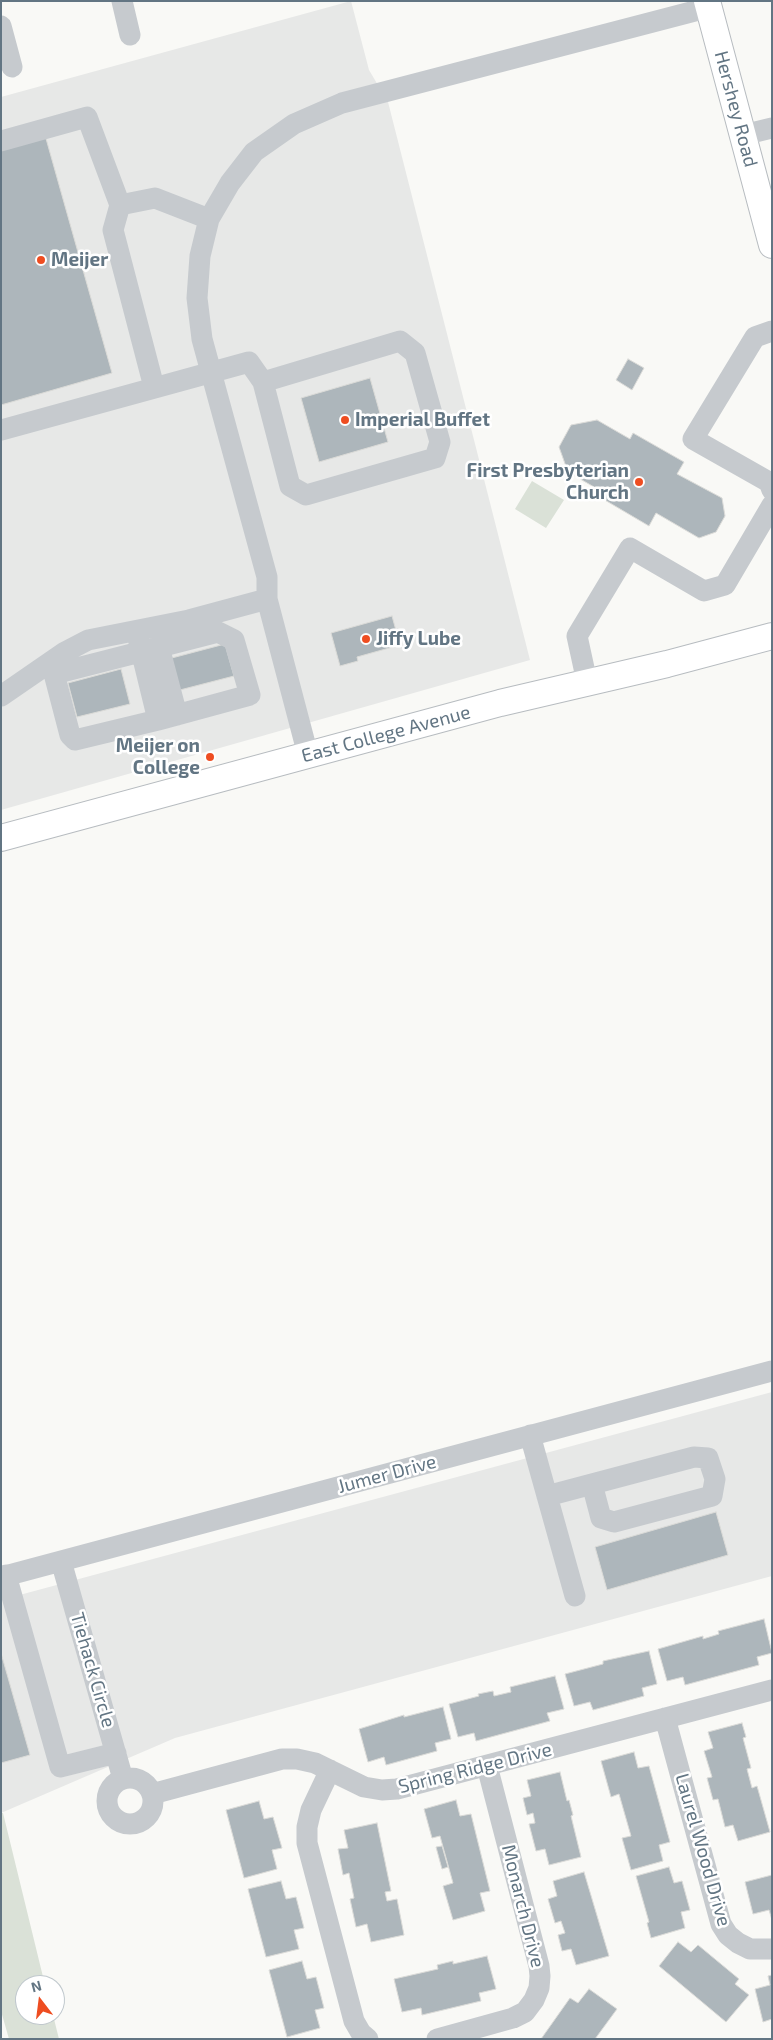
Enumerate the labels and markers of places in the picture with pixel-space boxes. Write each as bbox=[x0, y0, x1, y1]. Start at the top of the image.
place label: Meijer bbox=[51, 249, 108, 271]
marker: Meijer bbox=[35, 254, 47, 266]
place label: Imperial Buffet bbox=[355, 409, 490, 431]
marker: Imperial Buffet bbox=[339, 414, 351, 426]
place label: First Presbyterian Church bbox=[467, 460, 629, 504]
marker: First Presbyterian Church bbox=[633, 476, 645, 488]
place label: Jiffy Lube bbox=[376, 628, 461, 650]
marker: Jiffy Lube bbox=[360, 633, 372, 645]
place label: Meijer on College bbox=[116, 735, 200, 779]
marker: Meijer on College bbox=[204, 751, 216, 763]

